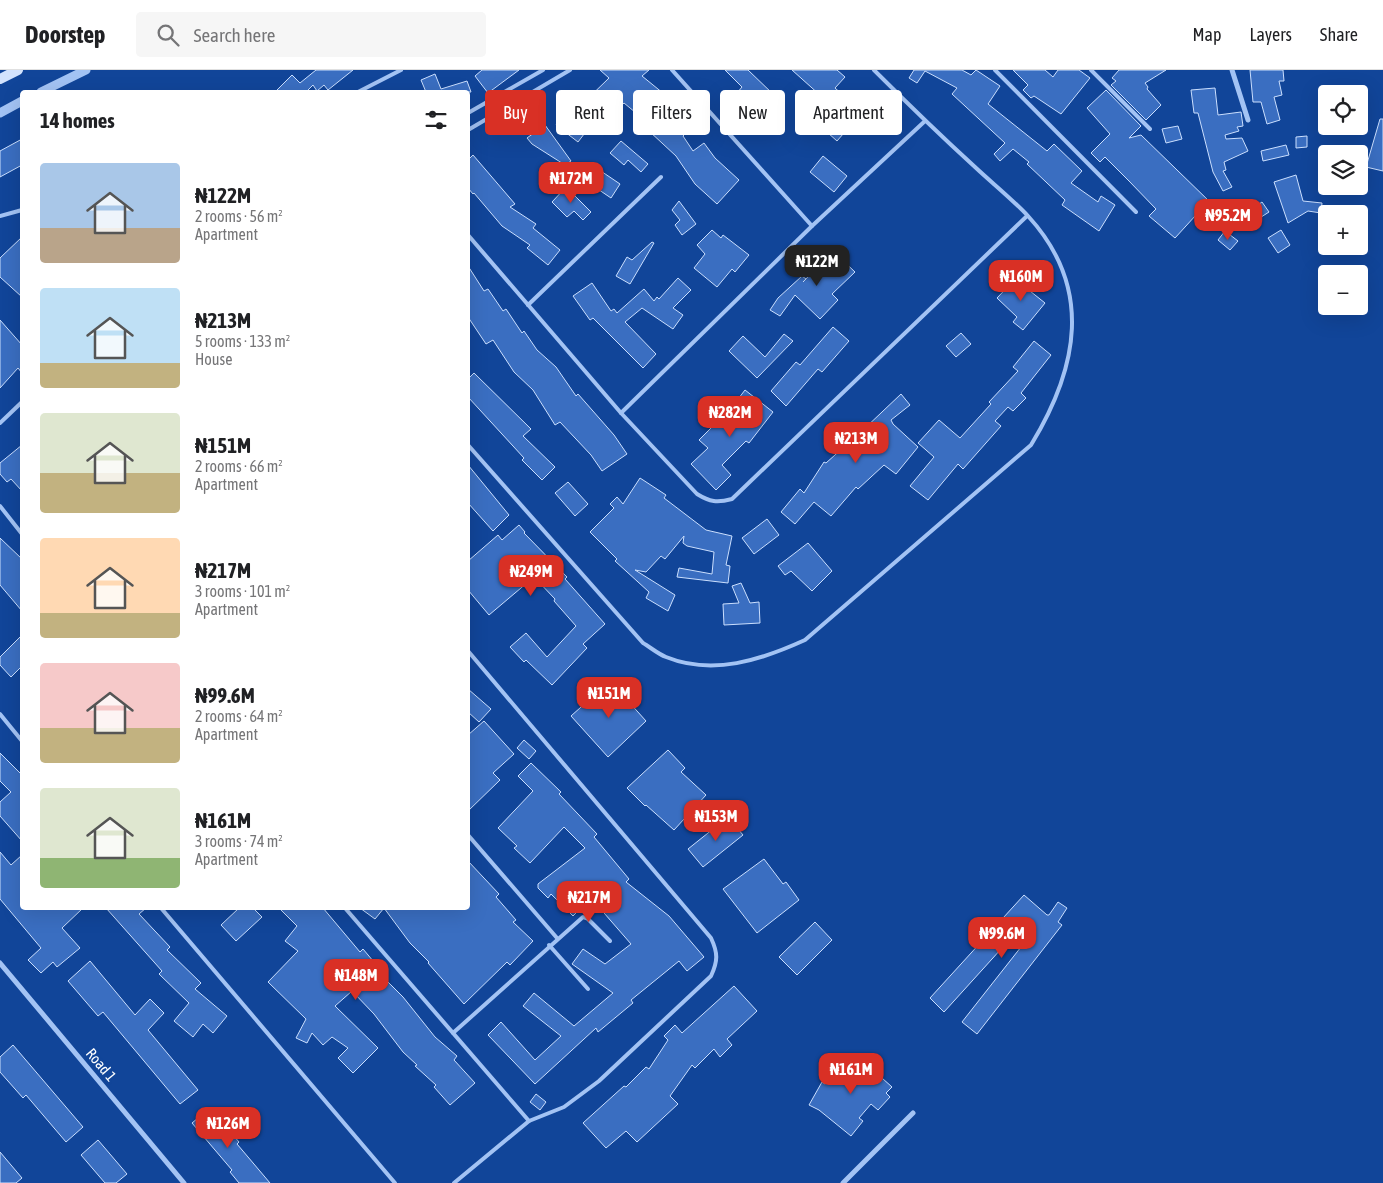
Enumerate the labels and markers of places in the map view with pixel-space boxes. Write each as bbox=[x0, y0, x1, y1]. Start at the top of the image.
pin: ₦172M bbox=[536, 162, 606, 204]
pin: ₦95.2M bbox=[1187, 198, 1269, 241]
pin: ₦122M bbox=[782, 244, 852, 287]
pin: ₦160M bbox=[986, 260, 1056, 302]
pin: ₦282M bbox=[695, 396, 765, 438]
pin: ₦213M bbox=[821, 422, 891, 464]
pin: ₦249M bbox=[496, 554, 566, 597]
pin: ₦151M bbox=[574, 676, 644, 719]
pin: ₦153M bbox=[681, 800, 751, 842]
pin: ₦217M bbox=[554, 880, 624, 923]
pin: ₦99.6M bbox=[961, 916, 1043, 959]
pin: ₦148M bbox=[321, 958, 391, 1001]
pin: ₦161M bbox=[816, 1052, 886, 1095]
pin: ₦126M bbox=[193, 1106, 263, 1149]

